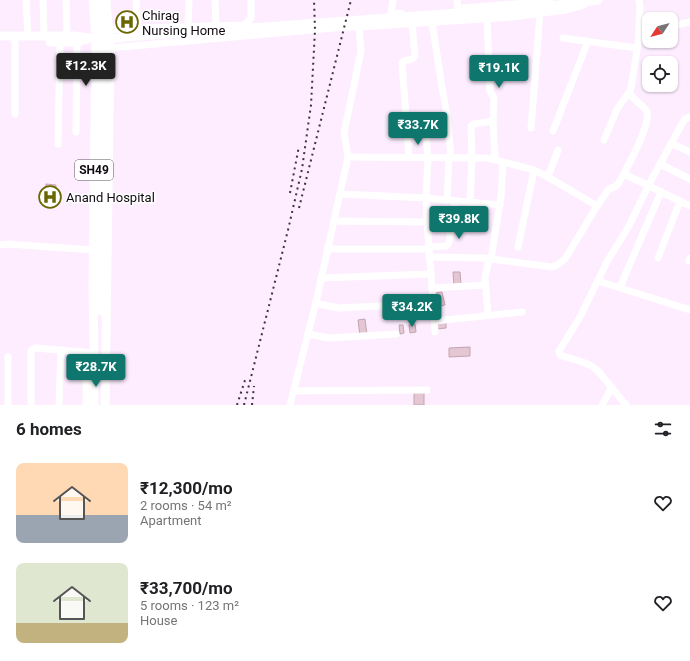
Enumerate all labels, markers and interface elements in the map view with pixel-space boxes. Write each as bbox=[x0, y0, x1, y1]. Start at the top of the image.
place label: Chirag Nursing Home bbox=[142, 8, 226, 38]
hospital icon: Chirag Nursing Home bbox=[114, 9, 140, 35]
north arrow bbox=[642, 12, 678, 48]
map controls bbox=[642, 12, 678, 92]
pin: ₹12.3K bbox=[53, 53, 119, 87]
pin: ₹19.1K bbox=[466, 55, 532, 89]
button: locate bbox=[642, 56, 678, 92]
text: ₹12.3K bbox=[65, 58, 107, 73]
text: ₹19.1K bbox=[478, 60, 520, 75]
pin: ₹33.7K bbox=[385, 112, 451, 146]
text: ₹33.7K bbox=[397, 117, 439, 132]
road number: SH49 bbox=[75, 160, 113, 180]
hospital icon: Anand Hospital bbox=[37, 184, 63, 210]
place label: Anand Hospital bbox=[66, 190, 155, 205]
pin: ₹39.8K bbox=[426, 206, 492, 240]
text: ₹39.8K bbox=[438, 211, 480, 226]
pin: ₹34.2K bbox=[379, 294, 445, 328]
text: ₹34.2K bbox=[391, 299, 433, 314]
pin: ₹28.7K bbox=[63, 354, 129, 388]
text: ₹28.7K bbox=[75, 359, 117, 374]
icon: filters bbox=[652, 418, 674, 440]
text: 6 homes bbox=[16, 419, 82, 439]
text: ₹12,300/mo bbox=[140, 478, 233, 498]
icon: home bbox=[48, 479, 96, 527]
icon: heart bbox=[652, 492, 674, 514]
text: 2 rooms · 54 m² bbox=[140, 498, 232, 513]
text: Apartment bbox=[140, 513, 202, 528]
text: ₹33,700/mo bbox=[140, 578, 233, 598]
icon: home bbox=[48, 579, 96, 627]
icon: heart bbox=[652, 592, 674, 614]
text: 5 rooms · 123 m² bbox=[140, 598, 239, 613]
text: House bbox=[140, 613, 177, 628]

